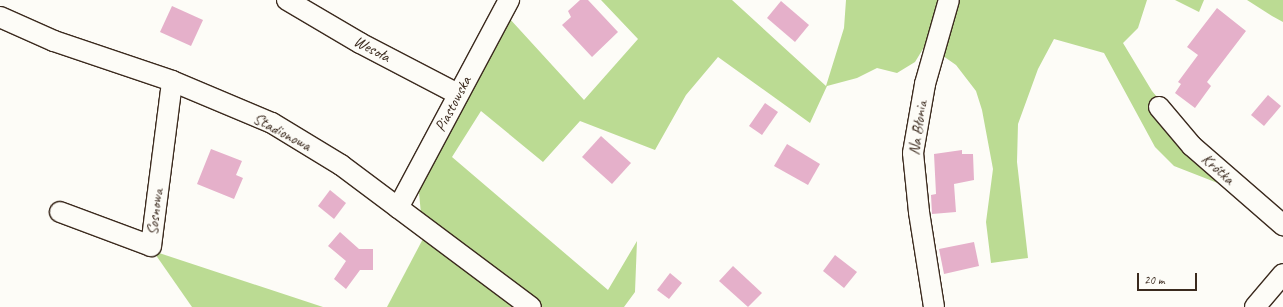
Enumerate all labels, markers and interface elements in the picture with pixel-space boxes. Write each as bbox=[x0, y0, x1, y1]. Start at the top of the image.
street label: Wesoła bbox=[350, 31, 394, 67]
street label: Piastowska bbox=[430, 73, 476, 135]
street label: Na Błonia bbox=[905, 100, 931, 156]
street label: Stadionowa bbox=[250, 109, 314, 155]
street label: Krótka bbox=[1198, 149, 1238, 189]
street label: Sosnowa bbox=[143, 188, 167, 236]
scale bar bbox=[1139, 265, 1199, 291]
text: 20 m bbox=[1144, 272, 1164, 288]

